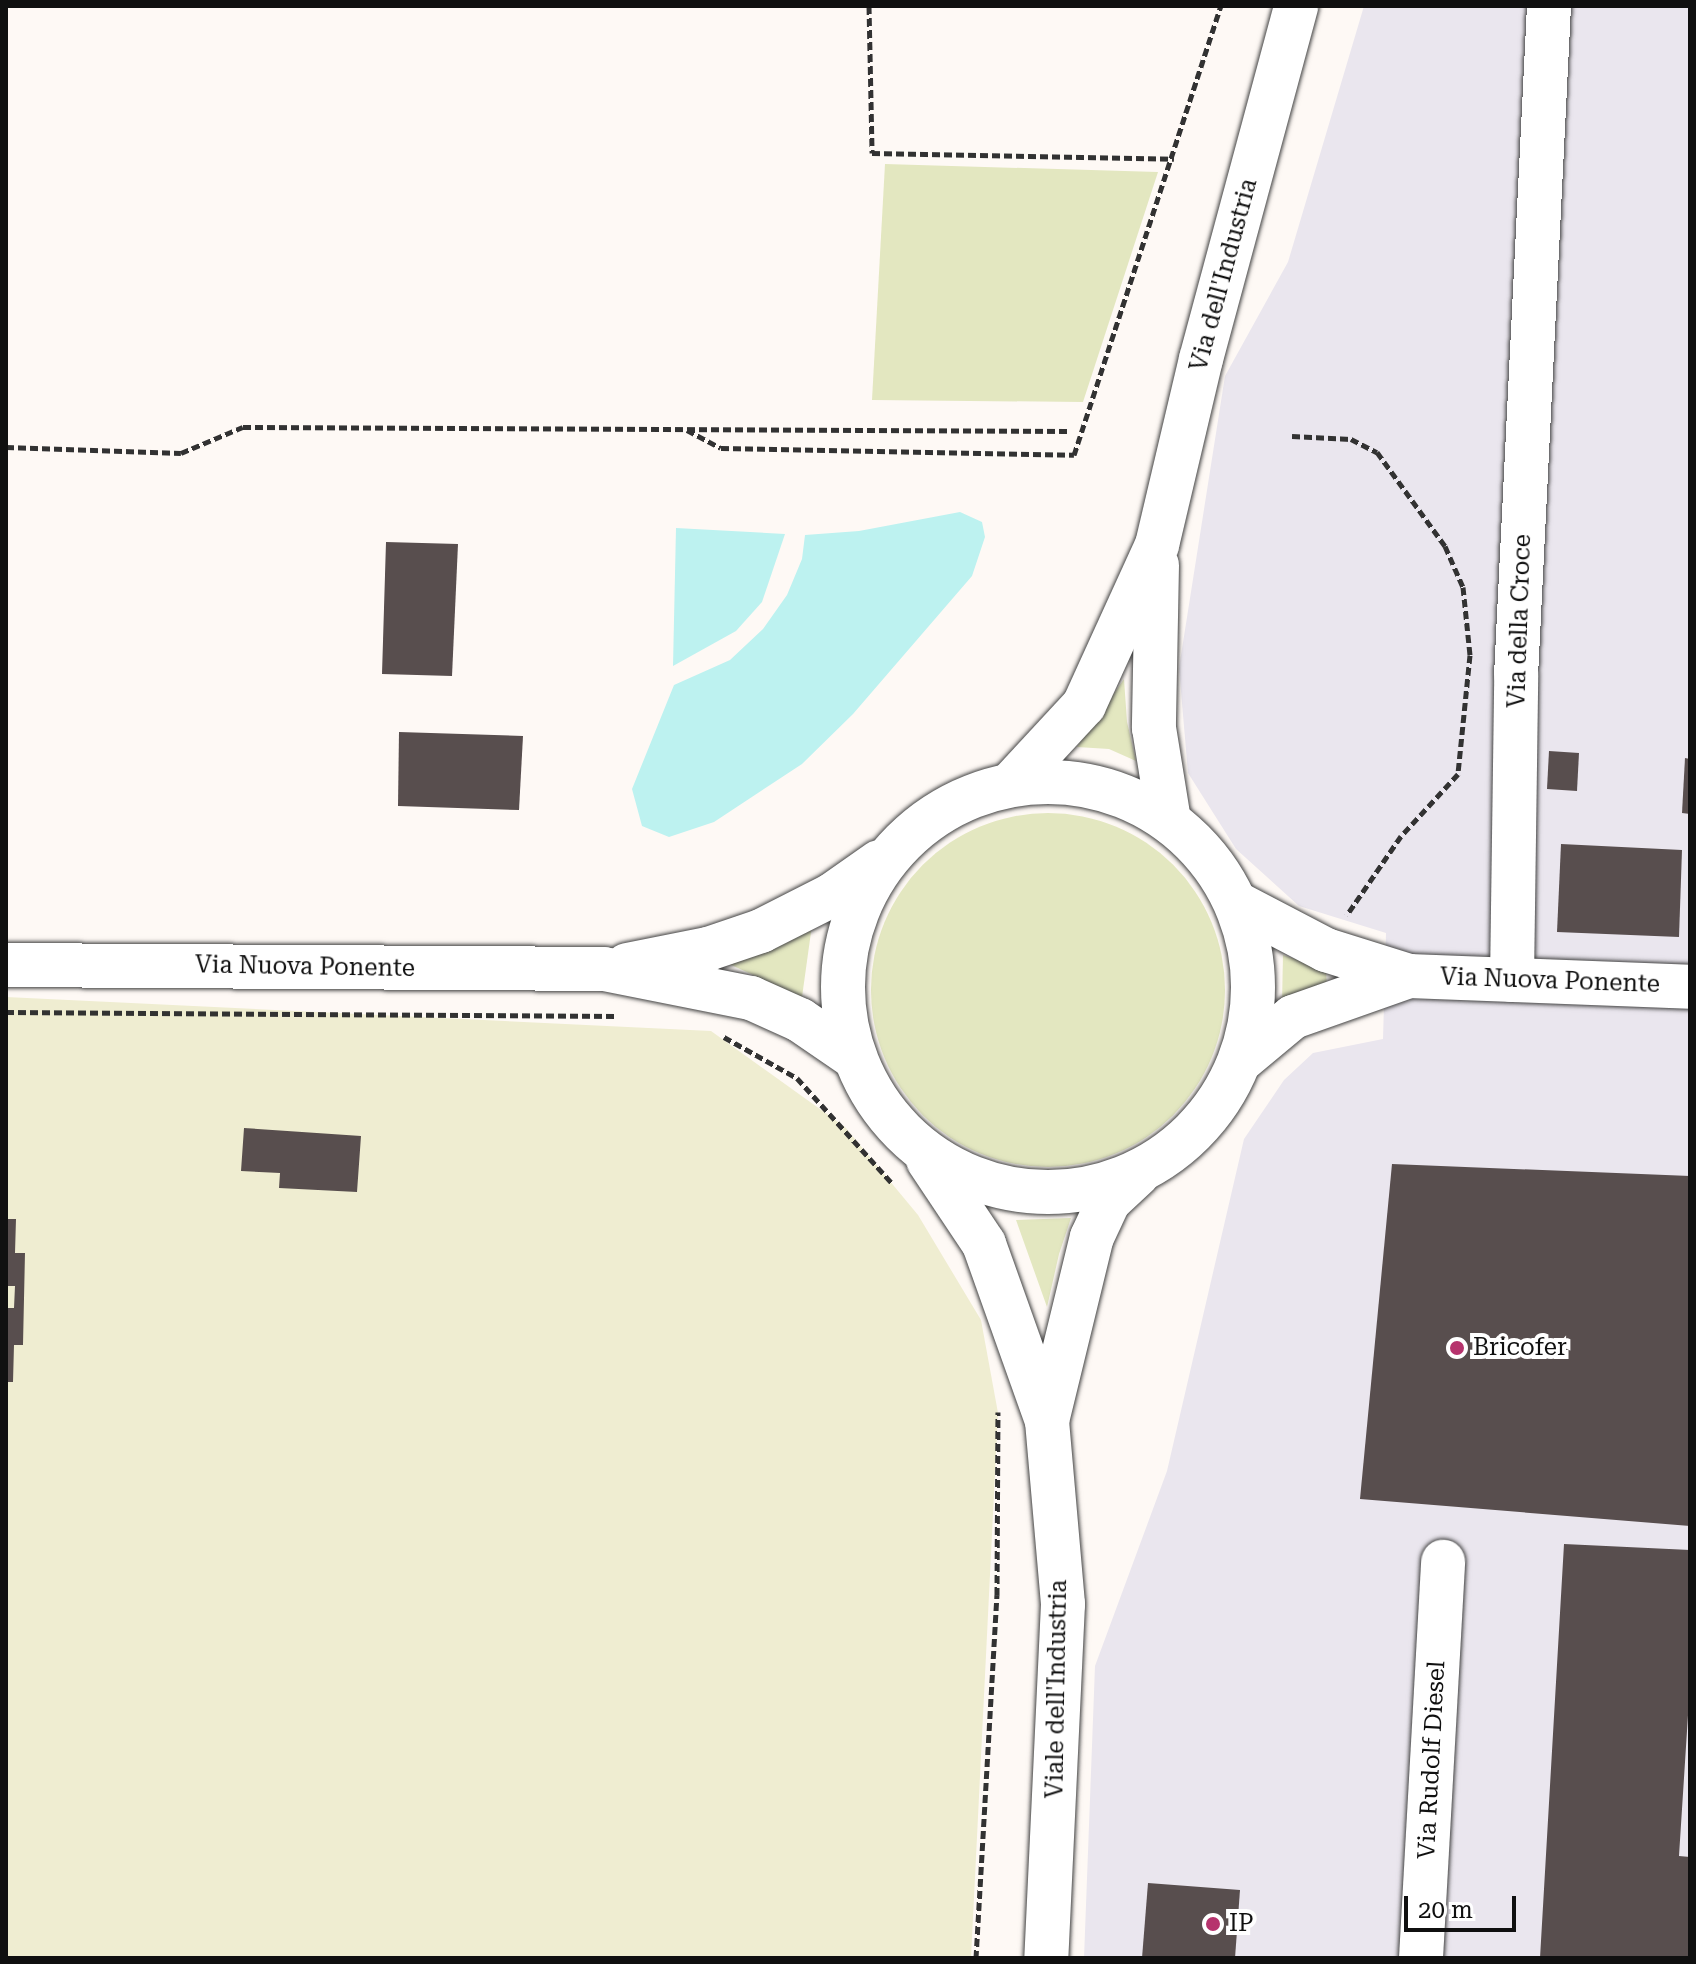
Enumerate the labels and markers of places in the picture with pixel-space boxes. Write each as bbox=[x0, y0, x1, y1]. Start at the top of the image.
place label: Bricofer bbox=[1473, 1334, 1567, 1362]
marker: Bricofer bbox=[1448, 1339, 1466, 1357]
place label: IP bbox=[1229, 1910, 1254, 1938]
marker: IP bbox=[1204, 1915, 1222, 1933]

